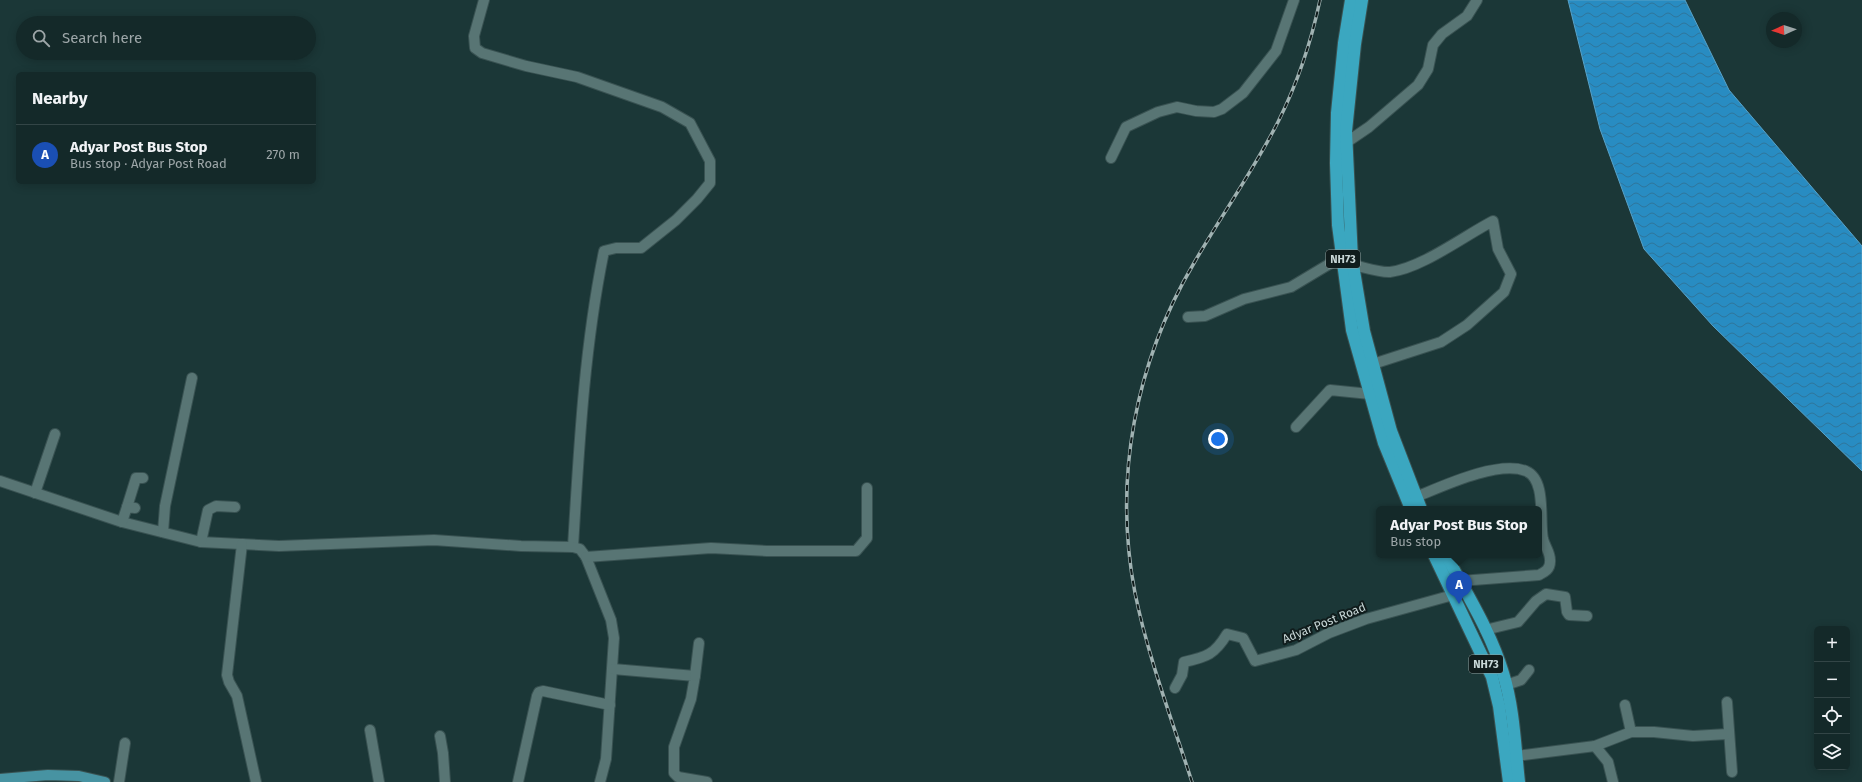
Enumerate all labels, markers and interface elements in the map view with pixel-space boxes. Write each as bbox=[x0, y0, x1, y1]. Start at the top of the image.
north arrow bbox=[1766, 12, 1802, 48]
search box bbox=[16, 16, 316, 60]
icon: search bbox=[30, 27, 52, 49]
text: Search here bbox=[62, 29, 142, 47]
text: Nearby bbox=[32, 88, 87, 109]
text: Adyar Post Bus Stop bbox=[70, 138, 207, 156]
text: A bbox=[41, 147, 49, 162]
text: 270 m bbox=[266, 147, 300, 162]
text: Bus stop · Adyar Post Road bbox=[70, 156, 227, 171]
road number: NH73 bbox=[1326, 250, 1360, 268]
your location bbox=[1208, 429, 1228, 449]
popup bbox=[1376, 506, 1542, 558]
text: Adyar Post Bus Stop bbox=[1390, 516, 1528, 534]
text: Bus stop bbox=[1390, 534, 1441, 549]
pin: A bbox=[1446, 571, 1472, 604]
street label: Adyar Post Road bbox=[1280, 600, 1368, 646]
map controls bbox=[1814, 626, 1850, 770]
button: + bbox=[1814, 626, 1850, 662]
road number: NH73 bbox=[1469, 655, 1503, 673]
button: − bbox=[1814, 662, 1850, 698]
button: locate bbox=[1814, 698, 1850, 734]
button: layers bbox=[1814, 734, 1850, 770]

